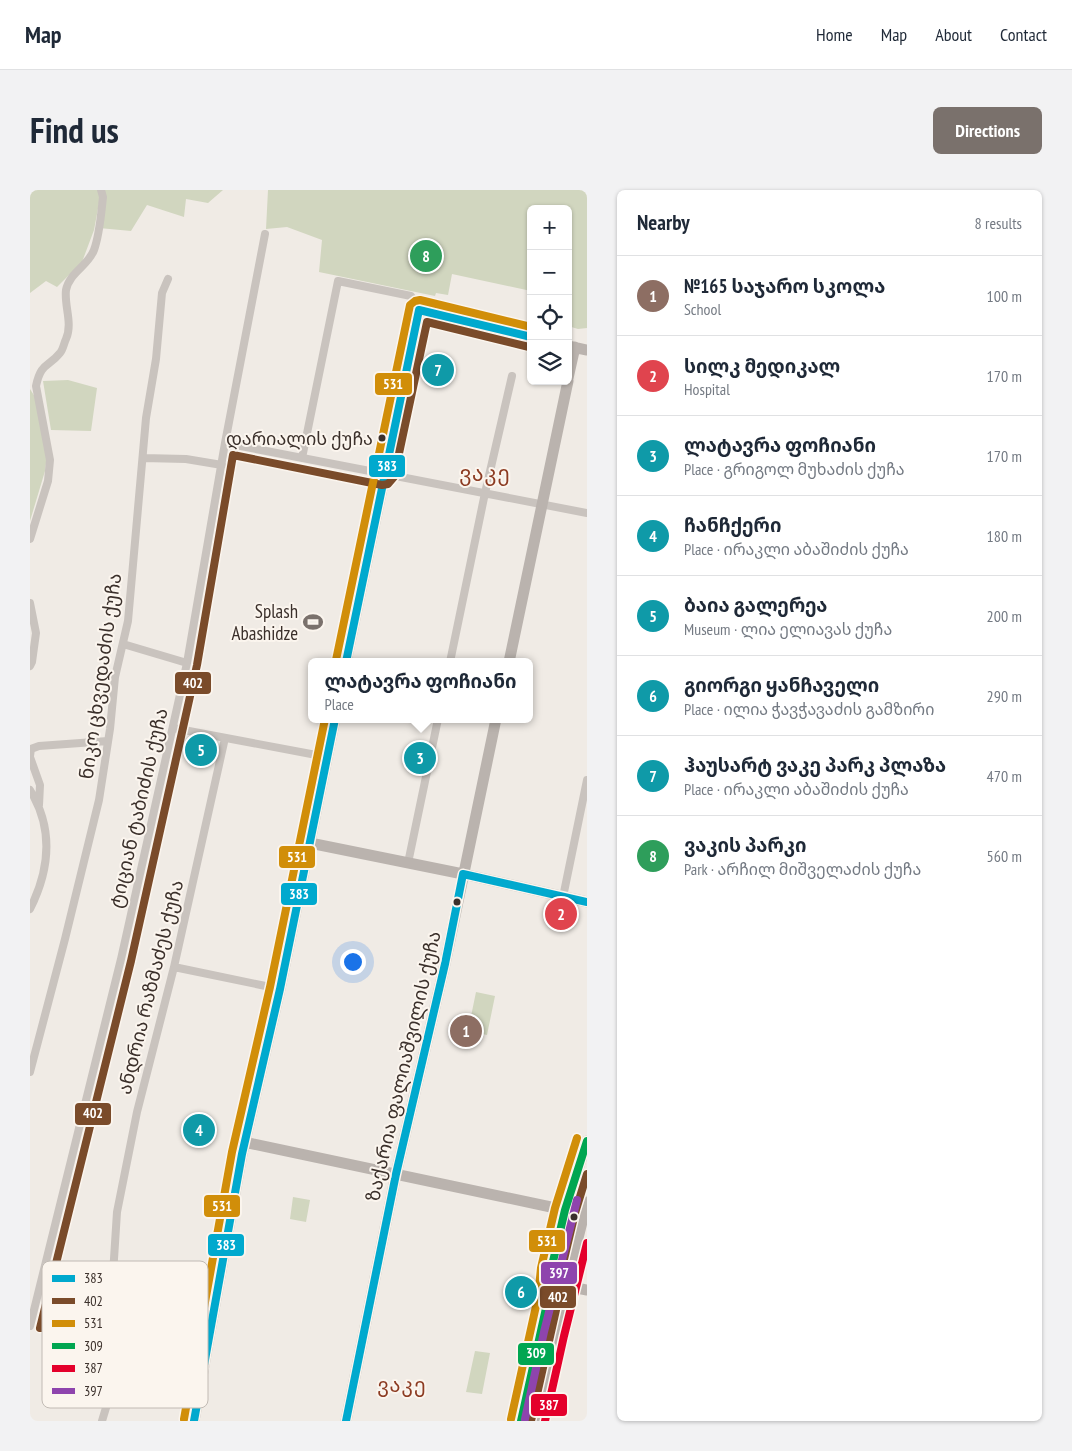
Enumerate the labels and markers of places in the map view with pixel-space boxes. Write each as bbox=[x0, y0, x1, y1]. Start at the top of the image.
pin: 8 bbox=[410, 237, 442, 275]
pin: 7 bbox=[422, 351, 454, 389]
place label: დარიალის ქუჩა bbox=[226, 427, 373, 450]
marker: დარიალის ქუჩა bbox=[377, 433, 387, 443]
place label: Splash Abashidze bbox=[232, 599, 298, 645]
sports icon: Splash Abashidze bbox=[302, 611, 324, 633]
pin: 5 bbox=[185, 731, 217, 769]
pin: 3 bbox=[404, 739, 436, 777]
pin: 2 bbox=[545, 895, 577, 933]
unlabelled marker bbox=[452, 897, 462, 907]
pin: 1 bbox=[450, 1012, 482, 1050]
pin: 4 bbox=[183, 1111, 215, 1149]
unlabelled marker bbox=[569, 1212, 579, 1222]
pin: 6 bbox=[505, 1273, 537, 1311]

